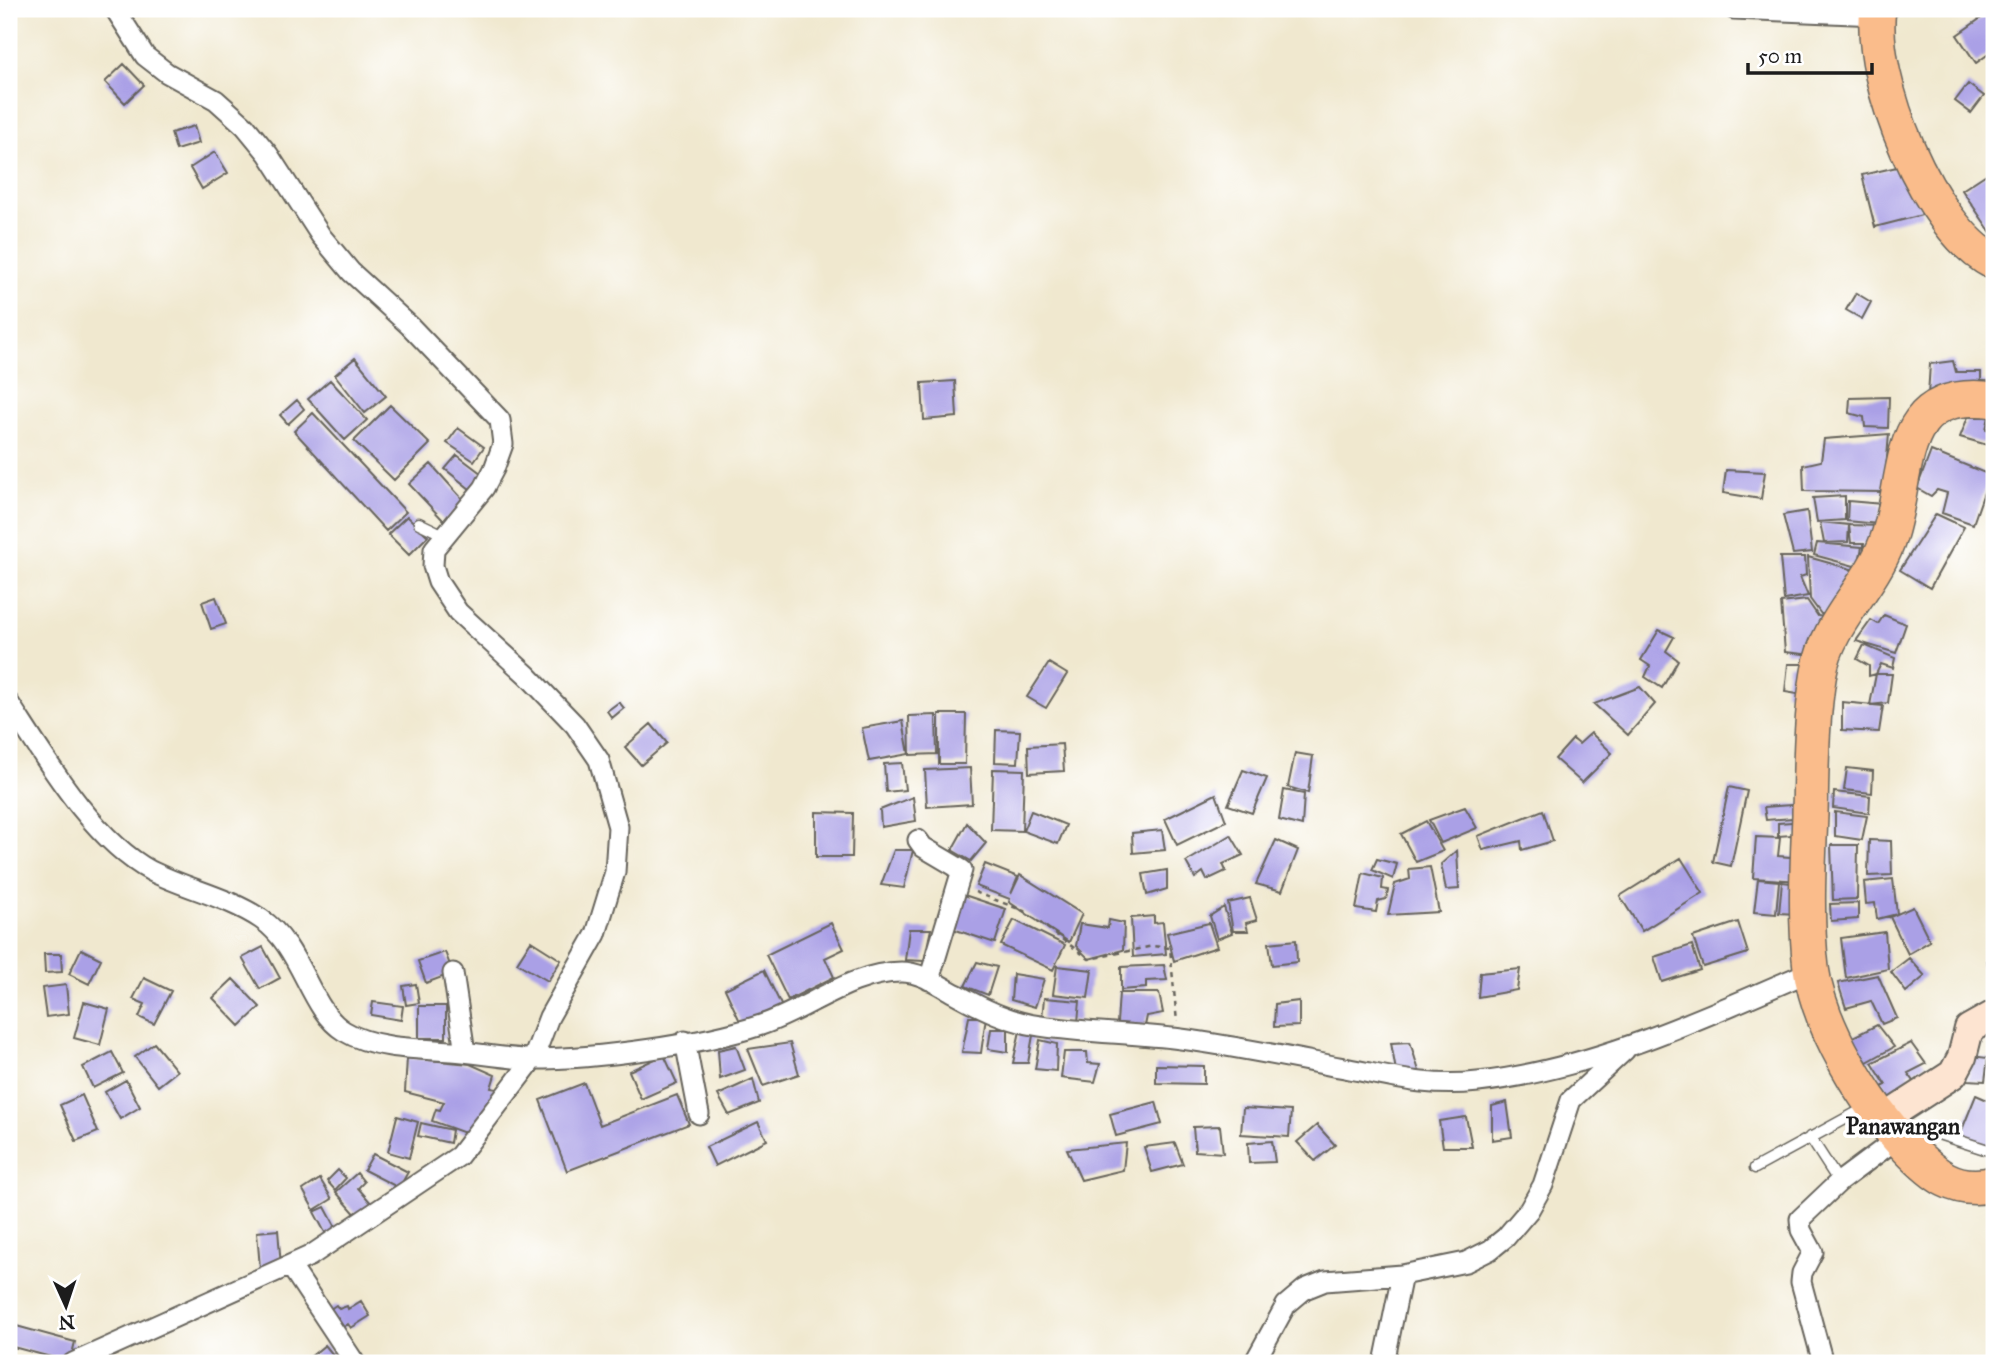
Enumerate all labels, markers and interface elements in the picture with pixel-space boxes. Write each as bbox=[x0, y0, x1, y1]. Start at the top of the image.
scale bar bbox=[1748, 32, 1872, 76]
text: 50 m bbox=[1758, 43, 1803, 69]
district label: Panawangan bbox=[1846, 1112, 1961, 1141]
north arrow bbox=[32, 1270, 102, 1340]
text: N bbox=[58, 1311, 76, 1334]

